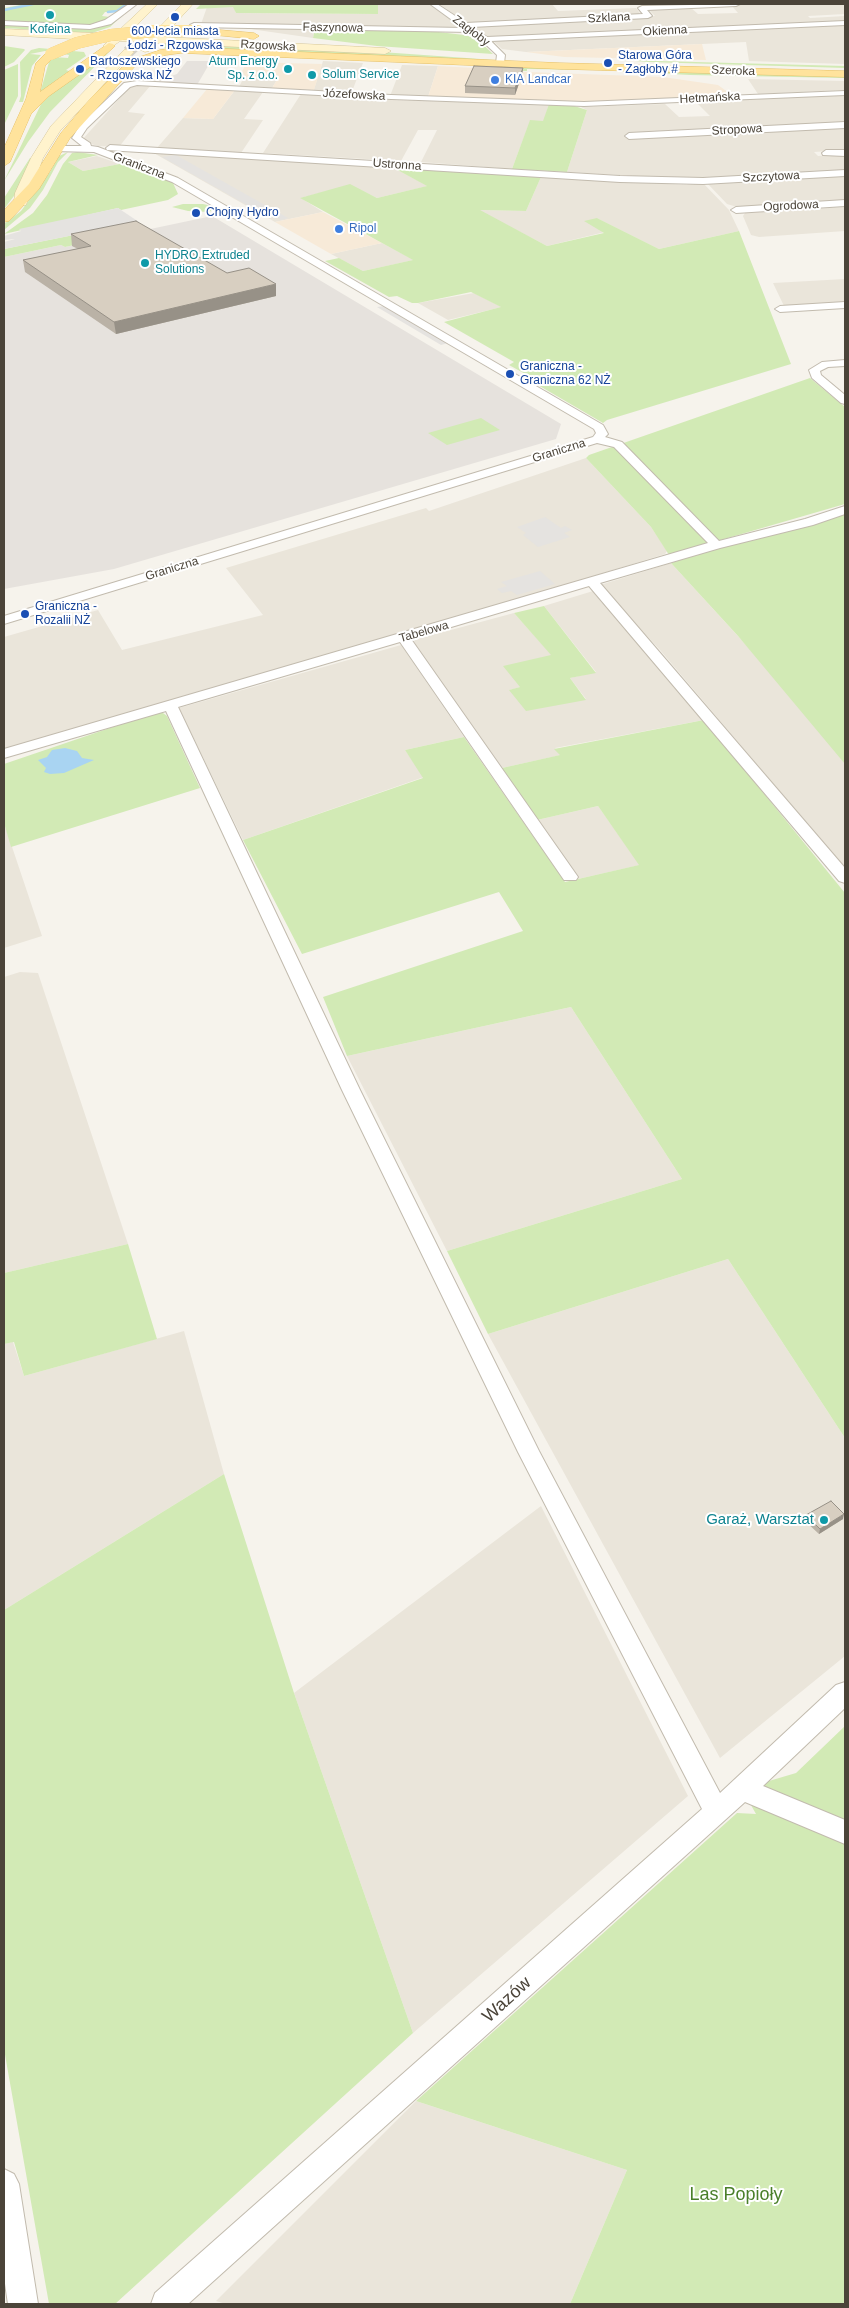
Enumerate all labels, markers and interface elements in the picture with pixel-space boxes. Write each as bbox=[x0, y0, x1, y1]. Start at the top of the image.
marker: Kofeina bbox=[44, 9, 56, 21]
street label: Szklana bbox=[587, 10, 631, 26]
marker: 600-lecia miasta Łodzi - Rzgowska bbox=[169, 11, 181, 23]
street label: Zagłoby bbox=[450, 12, 492, 50]
street label: Faszynowa bbox=[303, 20, 363, 36]
place label: Kofeina bbox=[30, 23, 70, 37]
street label: Okienna bbox=[642, 23, 688, 39]
place label: 600-lecia miasta Łodzi - Rzgowska bbox=[128, 25, 222, 53]
street label: Rzgowska bbox=[240, 37, 296, 55]
place label: Starowa Góra - Zagłoby # bbox=[618, 49, 692, 77]
place label: Bartoszewskiego - Rzgowska NŻ bbox=[90, 55, 181, 83]
place label: Atum Energy Sp. z o.o. bbox=[209, 55, 278, 83]
marker: Starowa Góra - Zagłoby # bbox=[602, 57, 614, 69]
marker: Bartoszewskiego - Rzgowska NŻ bbox=[74, 63, 86, 75]
marker: Atum Energy Sp. z o.o. bbox=[282, 63, 294, 75]
street label: Szeroka bbox=[711, 63, 755, 79]
place label: Solum Service bbox=[322, 68, 399, 82]
marker: Solum Service bbox=[306, 69, 318, 81]
place label: KIA Landcar bbox=[505, 73, 571, 87]
marker: KIA Landcar bbox=[489, 74, 501, 86]
street label: Józefowska bbox=[322, 86, 386, 104]
street label: Hetmańska bbox=[679, 89, 741, 107]
street label: Stropowa bbox=[711, 121, 763, 139]
street label: Graniczna bbox=[111, 149, 167, 183]
street label: Ustronna bbox=[372, 156, 422, 174]
street label: Szczytowa bbox=[742, 168, 800, 186]
street label: Ogrodowa bbox=[763, 197, 819, 215]
place label: Chojny Hydro bbox=[206, 206, 279, 220]
marker: Chojny Hydro bbox=[190, 207, 202, 219]
place label: Ripol bbox=[349, 222, 376, 236]
marker: Ripol bbox=[333, 223, 345, 235]
place label: HYDRO Extruded Solutions bbox=[155, 249, 250, 277]
marker: HYDRO Extruded Solutions bbox=[139, 257, 151, 269]
place label: Graniczna - Graniczna 62 NŻ bbox=[520, 360, 611, 388]
marker: Graniczna - Graniczna 62 NŻ bbox=[504, 368, 516, 380]
street label: Graniczna bbox=[531, 436, 587, 466]
street label: Graniczna bbox=[144, 554, 200, 584]
place label: Graniczna - Rozalii NŻ bbox=[35, 600, 97, 628]
marker: Graniczna - Rozalii NŻ bbox=[19, 608, 31, 620]
street label: Tabelowa bbox=[398, 618, 450, 646]
place label: Garaż, Warsztat bbox=[706, 1511, 814, 1529]
marker: Garaż, Warsztat bbox=[818, 1514, 830, 1526]
street label: Wazów bbox=[478, 1972, 536, 2028]
park label: Las Popioły bbox=[689, 2184, 783, 2206]

